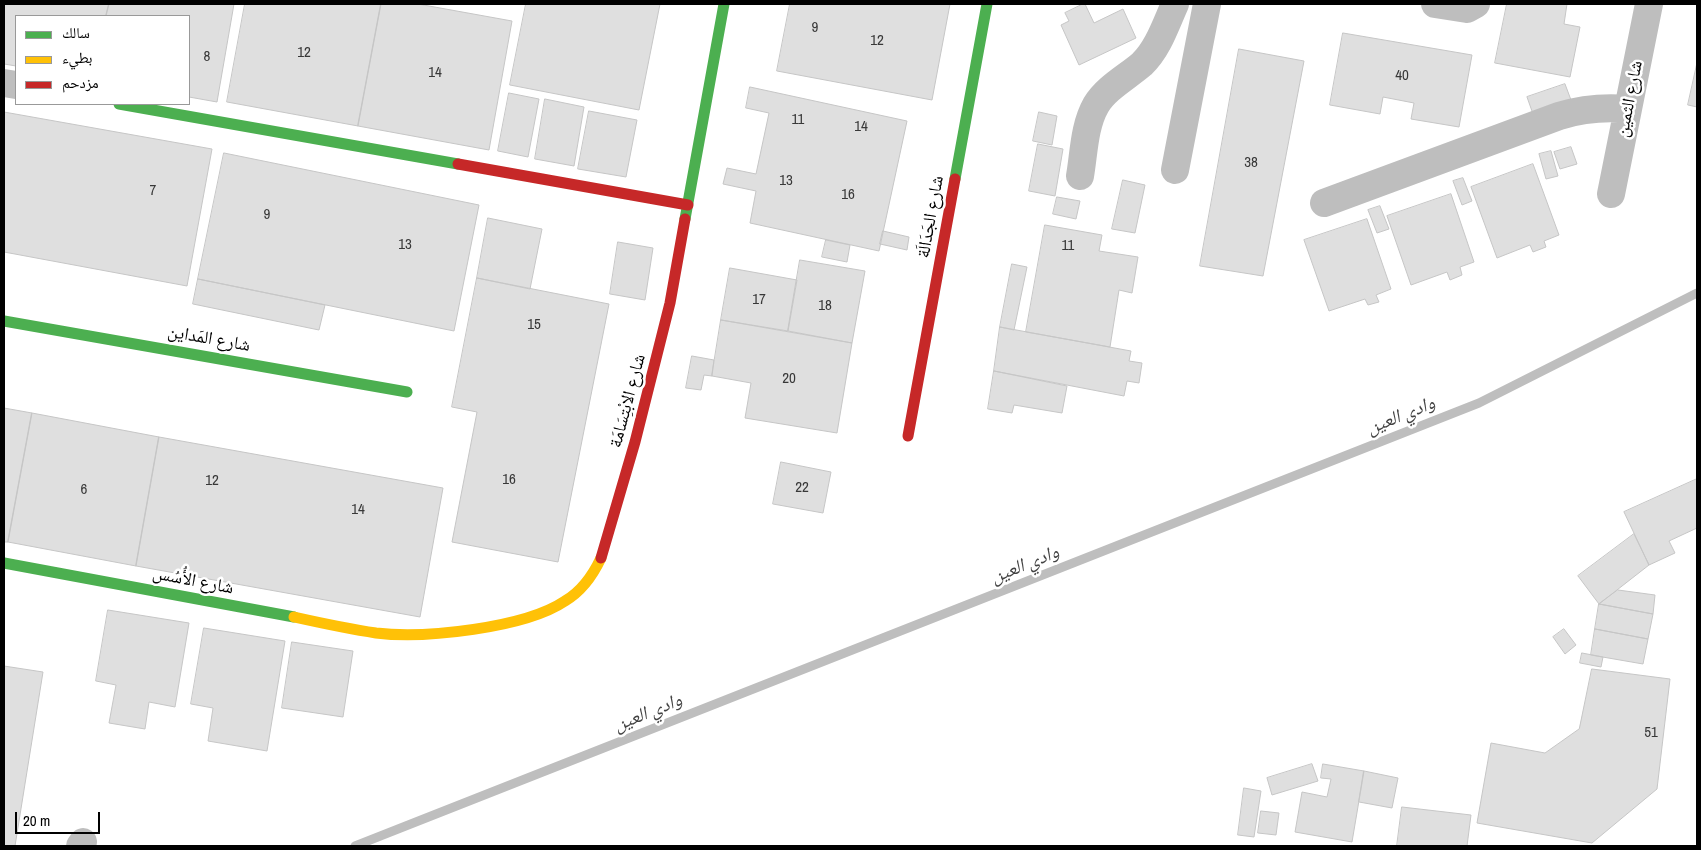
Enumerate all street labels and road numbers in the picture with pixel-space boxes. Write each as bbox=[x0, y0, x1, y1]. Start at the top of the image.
street label: شارع الثمين bbox=[1612, 59, 1648, 139]
street label: شارع الجَدَالَة bbox=[913, 174, 949, 260]
street label: شارع المَداين bbox=[166, 321, 252, 357]
street label: شارع الابْتِسَامَة bbox=[605, 352, 651, 450]
street label: شارع الأُسُس bbox=[151, 563, 235, 599]

